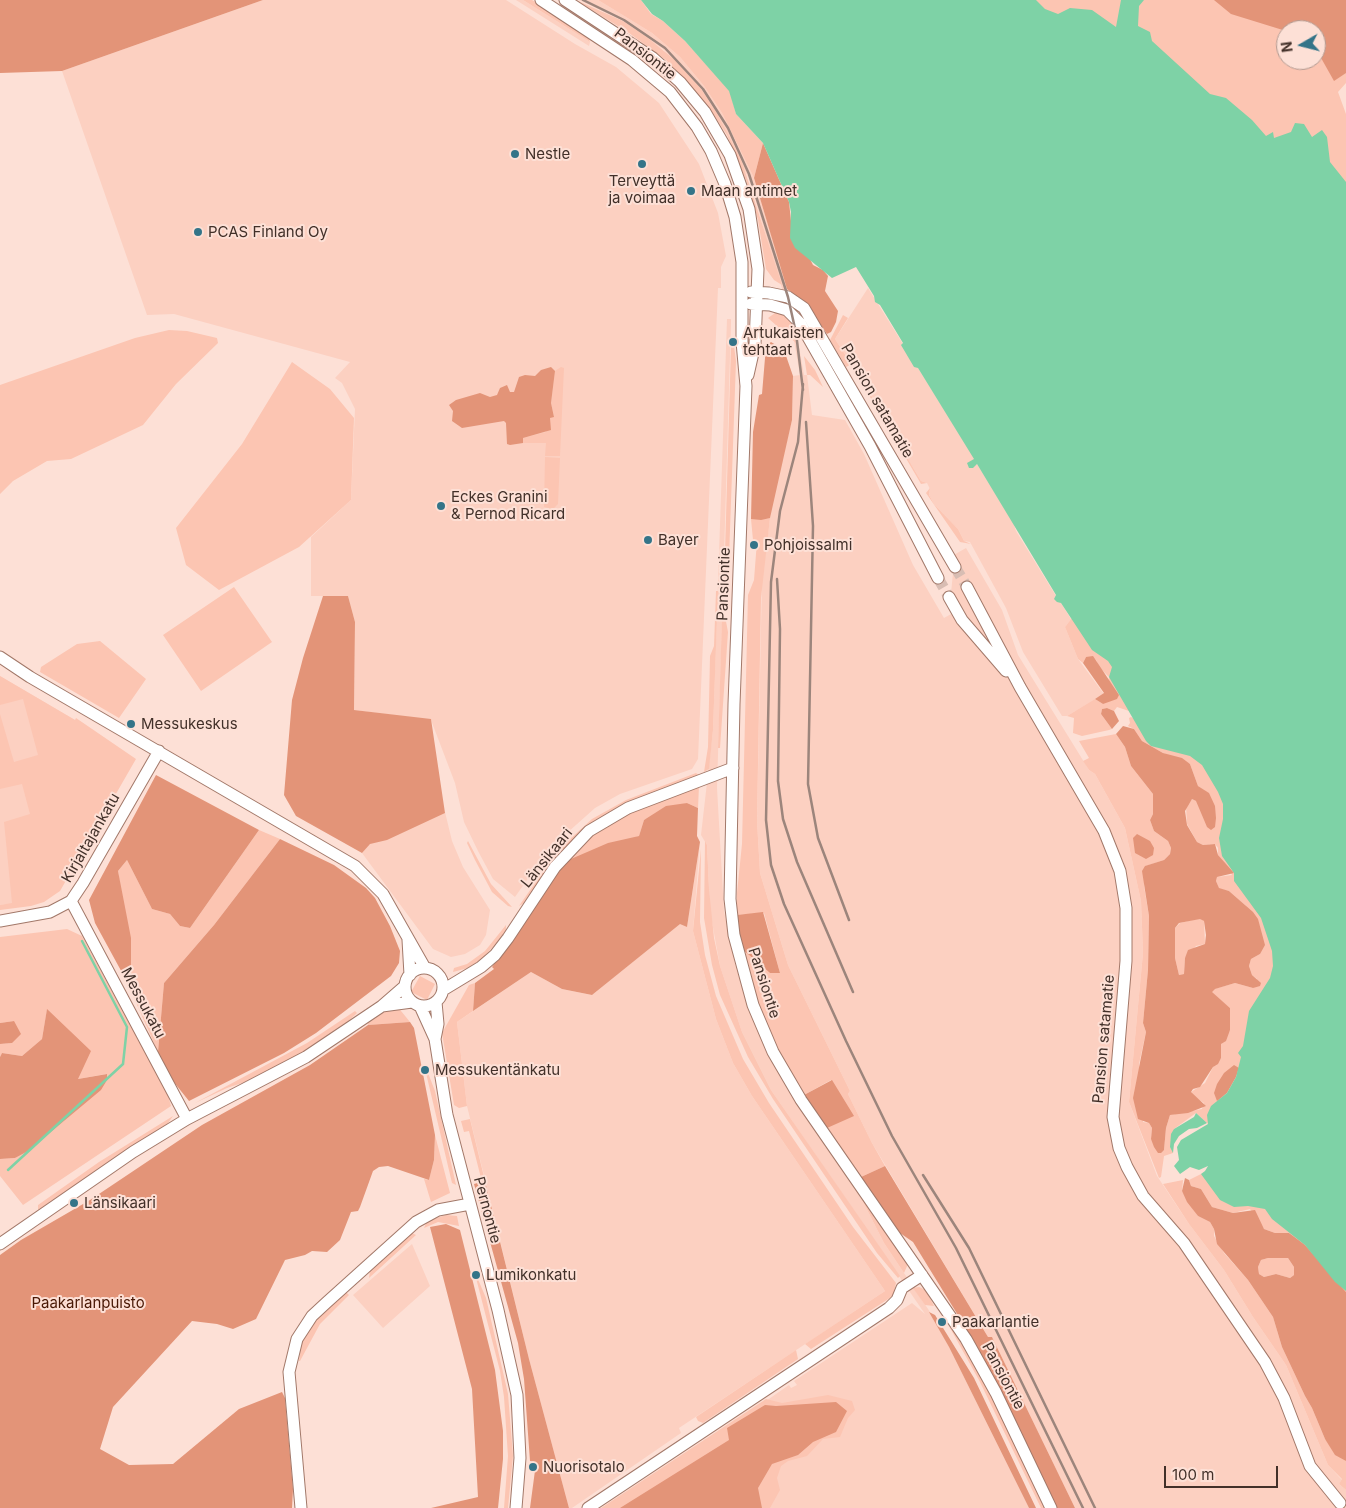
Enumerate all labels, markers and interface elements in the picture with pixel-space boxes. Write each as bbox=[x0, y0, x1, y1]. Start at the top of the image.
north arrow bbox=[1276, 20, 1326, 70]
street label: Pansiontie bbox=[610, 24, 680, 84]
text: N bbox=[1277, 41, 1296, 53]
place label: Nestle bbox=[525, 145, 570, 163]
marker: Nestle bbox=[509, 148, 521, 160]
marker: Terveyttä ja voimaa bbox=[636, 158, 648, 170]
place label: Terveyttä ja voimaa bbox=[608, 172, 676, 207]
place label: Maan antimet bbox=[701, 182, 797, 200]
marker: Maan antimet bbox=[685, 185, 697, 197]
place label: PCAS Finland Oy bbox=[208, 223, 328, 241]
marker: PCAS Finland Oy bbox=[192, 226, 204, 238]
place label: Artukaisten tehtaat bbox=[743, 324, 824, 359]
marker: Artukaisten tehtaat bbox=[727, 336, 739, 348]
street label: Pansion satamatie bbox=[837, 341, 917, 461]
place label: Eckes Granini & Pernod Ricard bbox=[451, 488, 565, 523]
marker: Eckes Granini & Pernod Ricard bbox=[435, 500, 447, 512]
place label: Bayer bbox=[658, 531, 699, 549]
marker: Bayer bbox=[642, 534, 654, 546]
place label: Pohjoissalmi bbox=[764, 536, 852, 554]
marker: Pohjoissalmi bbox=[748, 539, 760, 551]
street label: Pansiontie bbox=[714, 547, 734, 621]
place label: Messukeskus bbox=[141, 715, 238, 733]
marker: Messukeskus bbox=[125, 718, 137, 730]
street label: Kirjaltajankatu bbox=[58, 790, 124, 886]
street label: Länsikaari bbox=[517, 824, 577, 892]
street label: Pansiontie bbox=[744, 945, 784, 1021]
street label: Messukatu bbox=[117, 965, 169, 1041]
street label: Pansion satamatie bbox=[1089, 974, 1119, 1104]
place label: Messukentänkatu bbox=[435, 1061, 560, 1079]
marker: Messukentänkatu bbox=[419, 1064, 431, 1076]
street label: Pernontie bbox=[469, 1175, 505, 1245]
place label: Länsikaari bbox=[84, 1194, 156, 1212]
marker: Länsikaari bbox=[68, 1197, 80, 1209]
place label: Lumikonkatu bbox=[486, 1266, 576, 1284]
marker: Lumikonkatu bbox=[470, 1269, 482, 1281]
park label: Paakarlanpuisto bbox=[31, 1294, 145, 1312]
place label: Paakarlantie bbox=[952, 1313, 1039, 1331]
marker: Paakarlantie bbox=[936, 1316, 948, 1328]
street label: Pansiontie bbox=[978, 1339, 1028, 1413]
scale bar bbox=[1166, 1456, 1280, 1488]
place label: Nuorisotalo bbox=[543, 1458, 625, 1476]
marker: Nuorisotalo bbox=[527, 1461, 539, 1473]
text: 100 m bbox=[1172, 1465, 1214, 1484]

